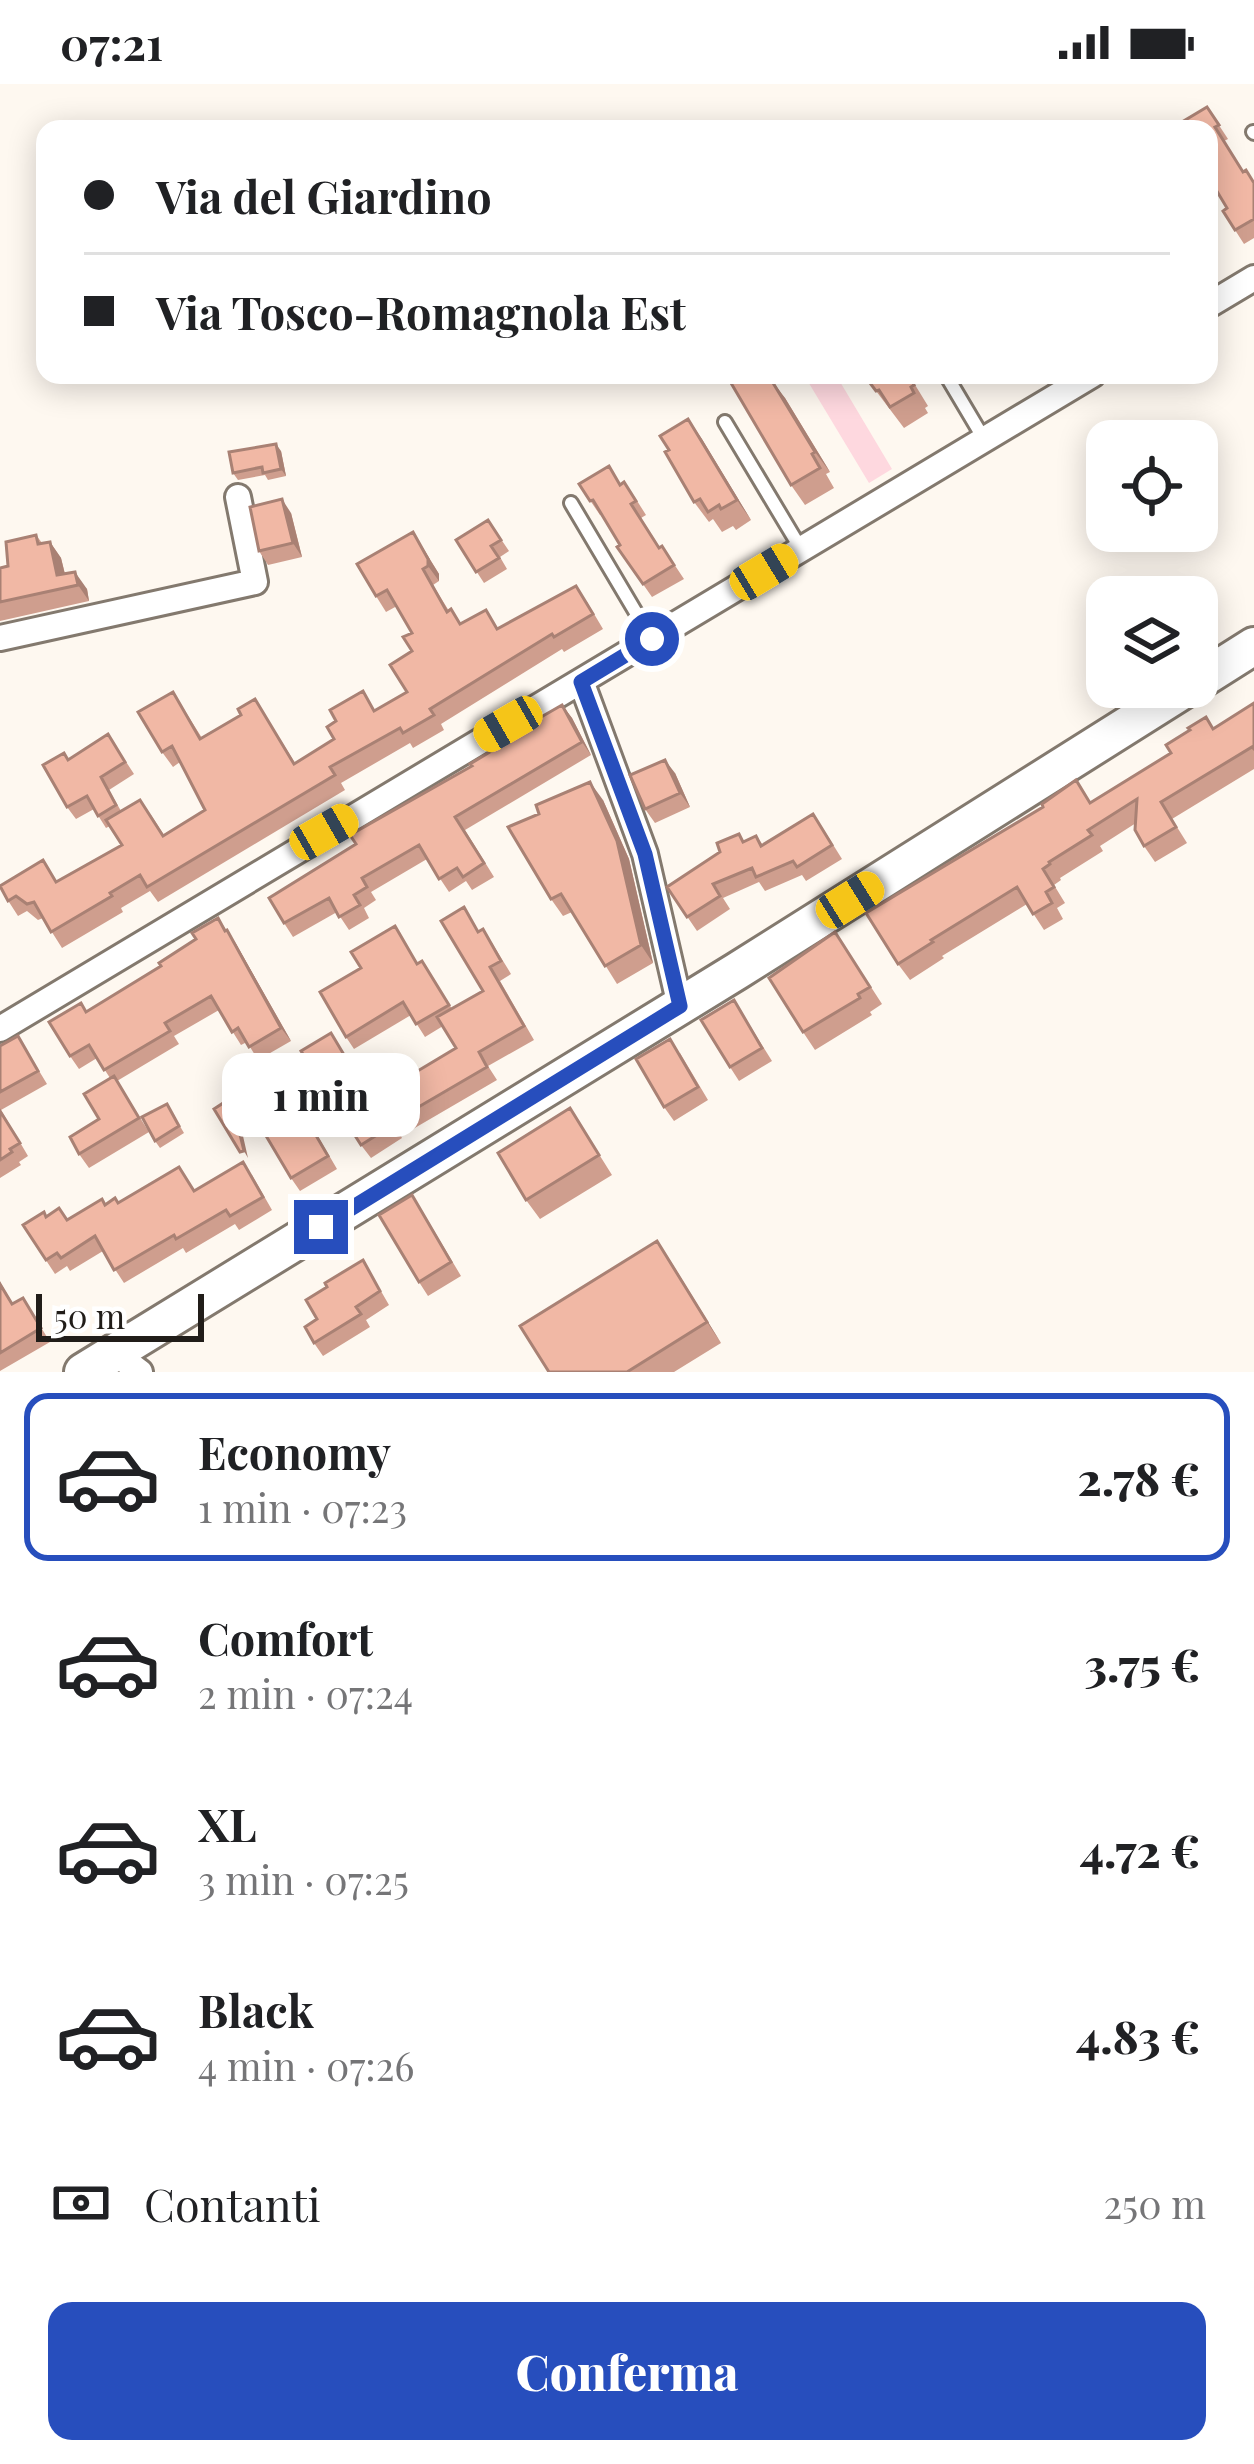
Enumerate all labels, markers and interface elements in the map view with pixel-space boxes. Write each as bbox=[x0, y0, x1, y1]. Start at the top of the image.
text: 07:21 bbox=[60, 12, 163, 72]
text: Via del Giardino bbox=[156, 165, 492, 225]
text: Via Tosco-Romagnola Est bbox=[156, 281, 686, 341]
map controls bbox=[1086, 420, 1218, 708]
button: locate bbox=[1086, 420, 1218, 552]
car bbox=[724, 538, 804, 606]
button: layers bbox=[1086, 576, 1218, 708]
route start bbox=[625, 612, 679, 666]
car bbox=[468, 690, 548, 758]
car bbox=[284, 798, 364, 866]
car bbox=[810, 866, 890, 934]
callout: 1 min bbox=[222, 1053, 420, 1137]
text: 1 min bbox=[273, 1069, 369, 1121]
route end bbox=[294, 1200, 348, 1254]
scale bar bbox=[36, 1288, 204, 1341]
text: 50 m bbox=[54, 1293, 125, 1337]
text: Economy bbox=[198, 1421, 391, 1481]
icon: car bbox=[54, 1423, 162, 1531]
text: 2.78 € bbox=[1078, 1447, 1200, 1507]
text: 1 min · 07:23 bbox=[198, 1481, 407, 1533]
text: Comfort bbox=[198, 1607, 373, 1667]
icon: car bbox=[54, 1609, 162, 1717]
text: 3.75 € bbox=[1085, 1633, 1200, 1693]
text: 2 min · 07:24 bbox=[198, 1667, 413, 1719]
text: XL bbox=[198, 1793, 257, 1853]
icon: car bbox=[54, 1795, 162, 1903]
text: 4.72 € bbox=[1080, 1819, 1200, 1879]
text: 3 min · 07:25 bbox=[198, 1853, 409, 1905]
text: Black bbox=[198, 1979, 314, 2039]
icon: car bbox=[54, 1981, 162, 2089]
text: 4.83 € bbox=[1076, 2005, 1200, 2065]
text: 4 min · 07:26 bbox=[198, 2039, 415, 2091]
icon: cash bbox=[48, 2170, 114, 2236]
text: Contanti bbox=[144, 2173, 321, 2233]
text: 250 m bbox=[1103, 2177, 1206, 2229]
button: Conferma bbox=[48, 2302, 1206, 2440]

